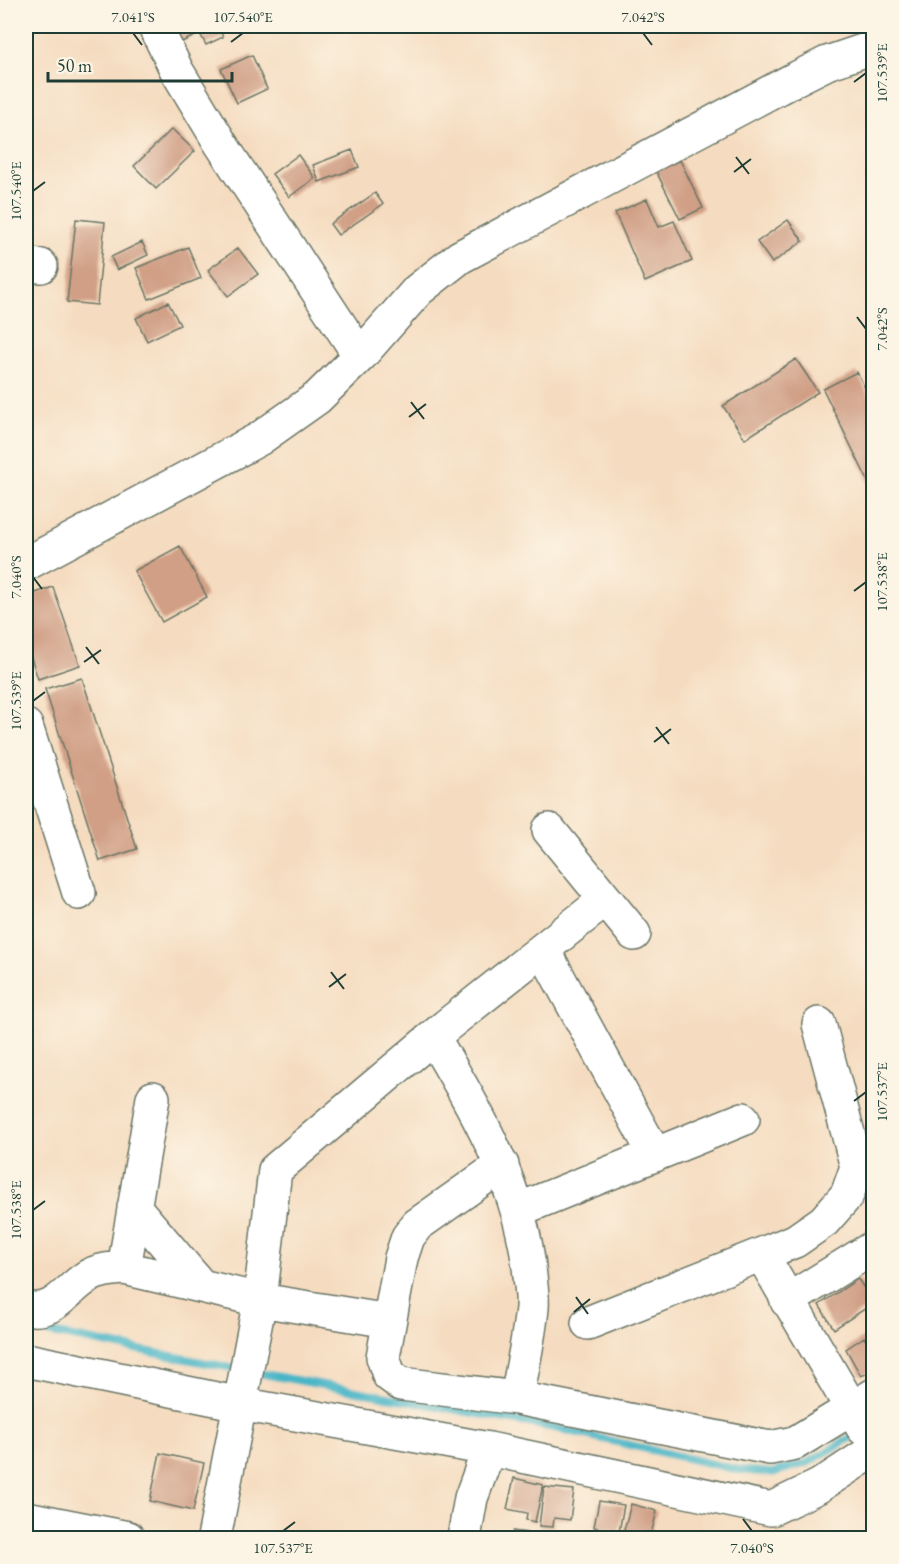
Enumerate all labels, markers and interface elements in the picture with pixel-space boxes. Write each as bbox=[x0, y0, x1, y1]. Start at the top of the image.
text: 7.041°S bbox=[111, 7, 155, 26]
text: 107.540°E bbox=[213, 7, 273, 26]
text: 7.042°S bbox=[621, 7, 665, 26]
text: 107.539°E bbox=[872, 43, 891, 103]
scale bar bbox=[48, 45, 232, 83]
text: 50 m bbox=[57, 54, 92, 77]
text: 107.540°E bbox=[6, 161, 25, 221]
text: 7.042°S bbox=[872, 307, 891, 351]
text: 107.538°E bbox=[872, 552, 891, 612]
text: 7.040°S bbox=[6, 555, 25, 599]
text: 107.539°E bbox=[6, 671, 25, 731]
text: 107.537°E bbox=[872, 1062, 891, 1122]
text: 107.538°E bbox=[6, 1180, 25, 1240]
text: 107.537°E bbox=[253, 1538, 313, 1557]
text: 7.040°S bbox=[730, 1538, 774, 1557]

